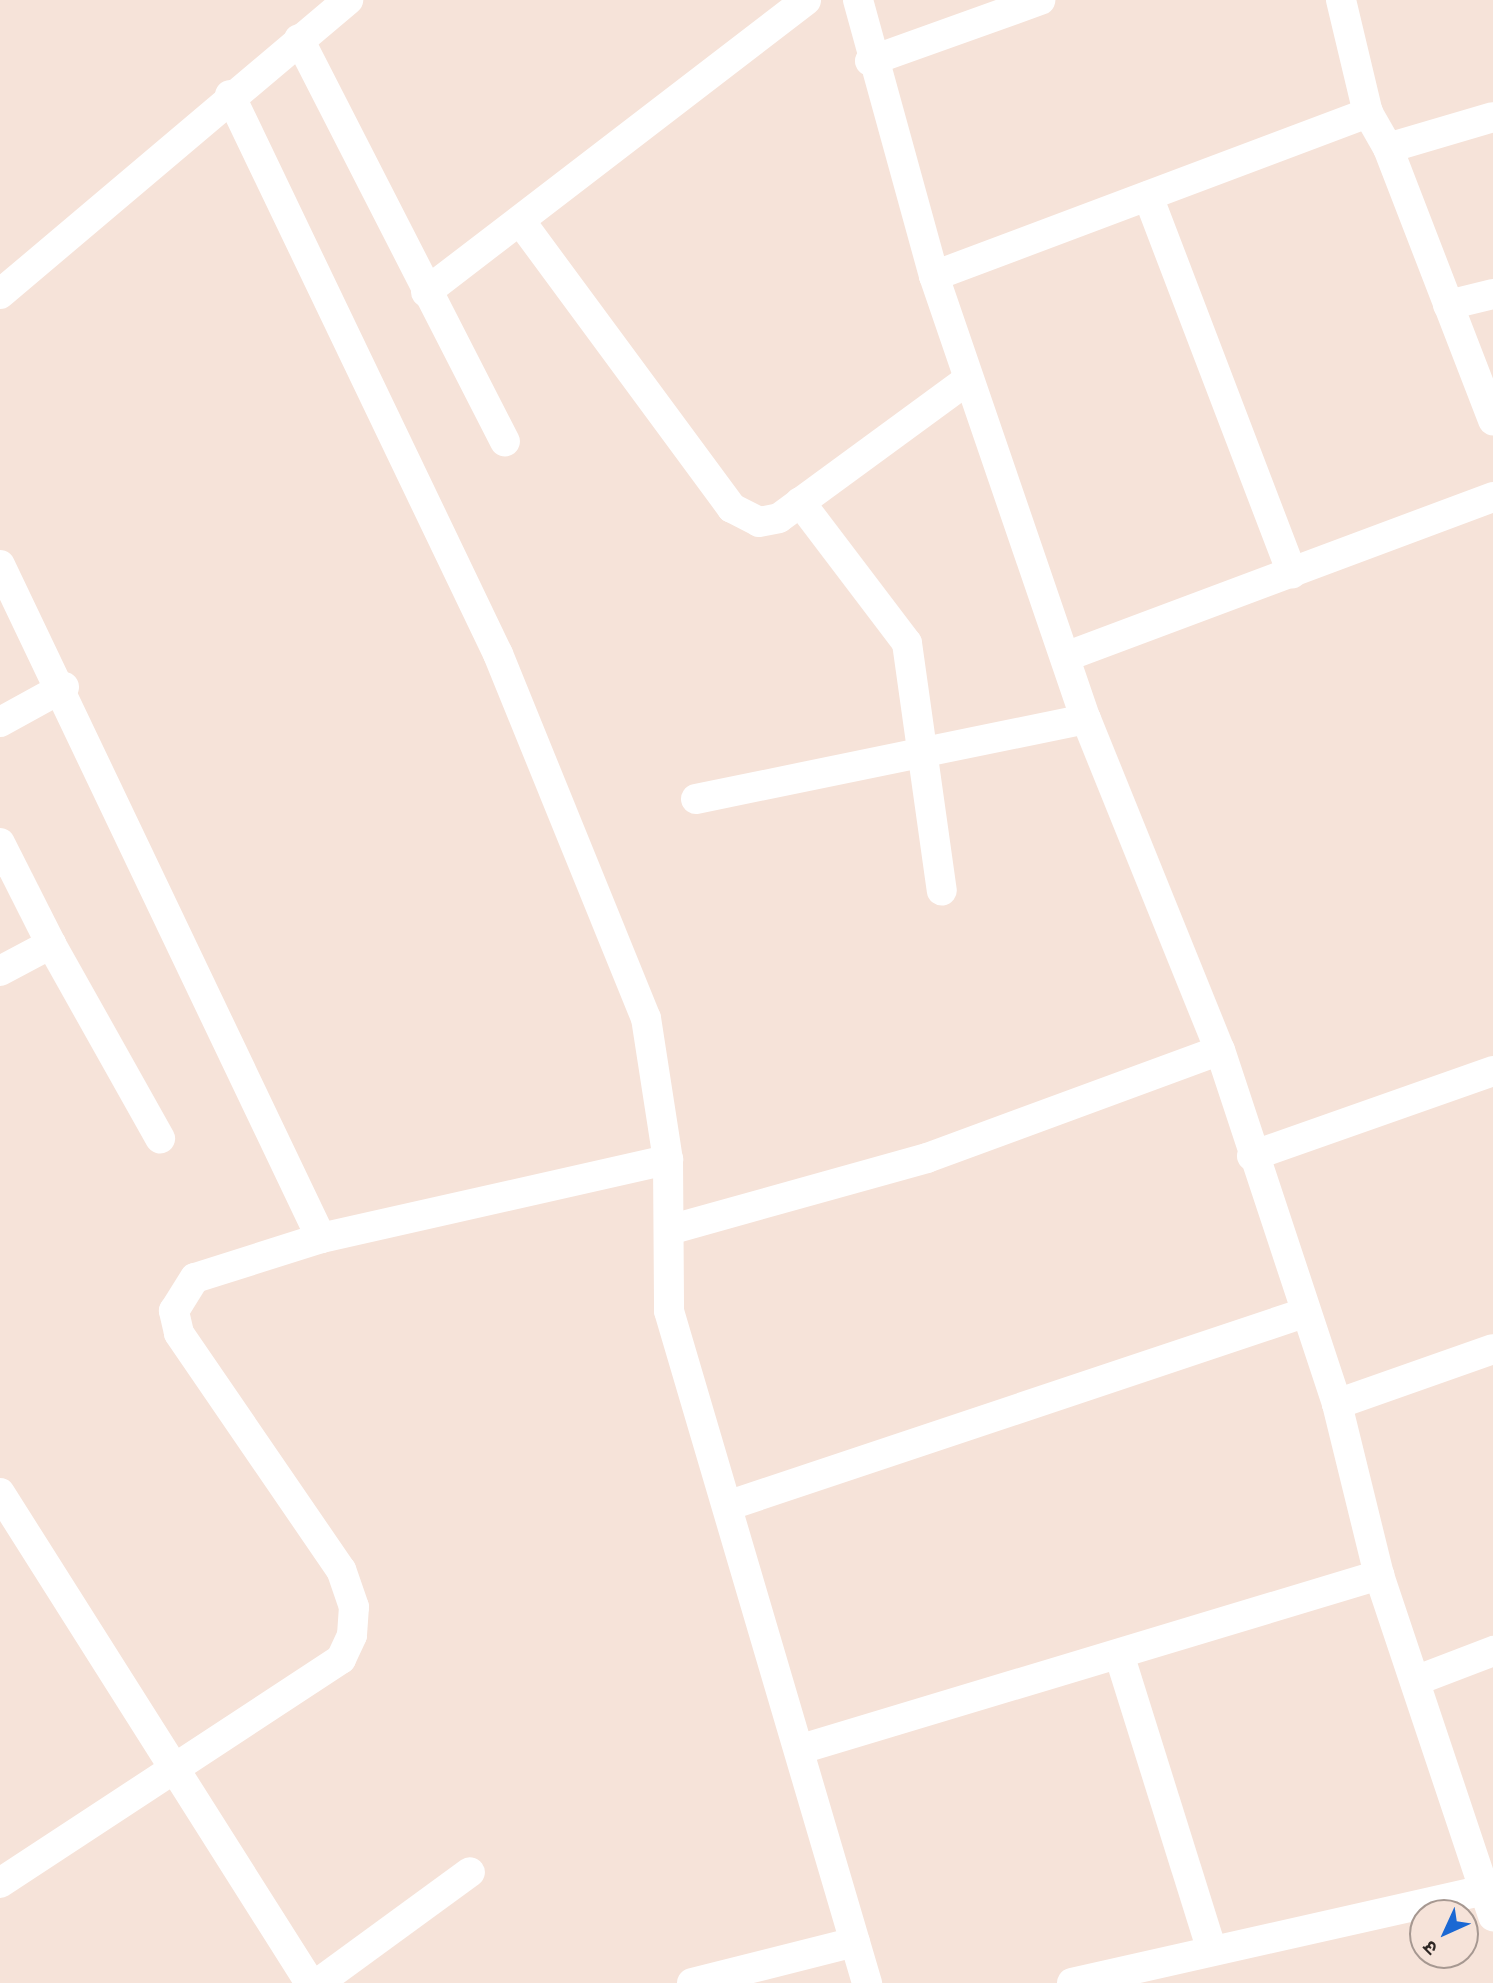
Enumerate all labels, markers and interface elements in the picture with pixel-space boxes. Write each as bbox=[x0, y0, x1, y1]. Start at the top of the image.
north arrow bbox=[1409, 1899, 1479, 1969]
text: उ bbox=[1418, 1936, 1442, 1960]

